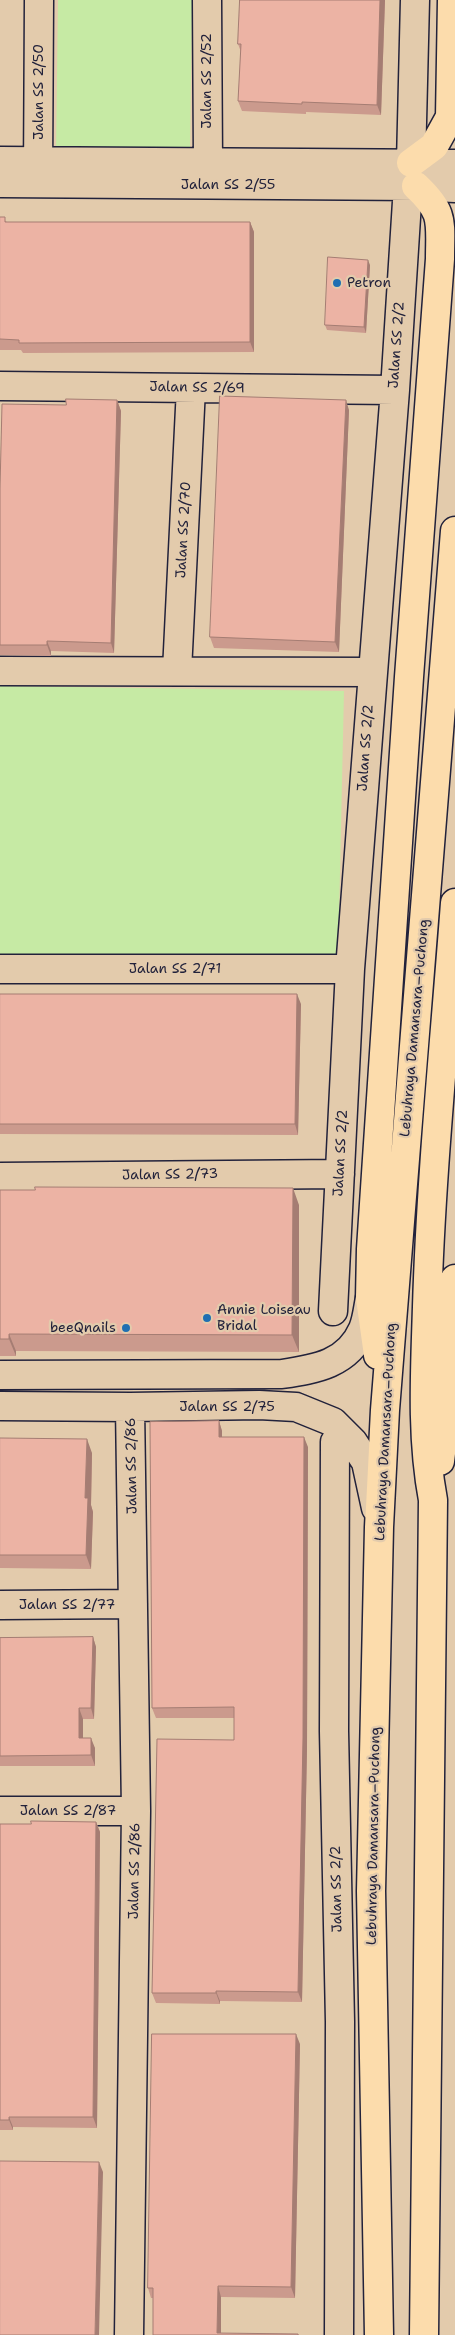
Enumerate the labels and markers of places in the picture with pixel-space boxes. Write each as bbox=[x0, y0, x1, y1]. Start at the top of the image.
place label: Petron bbox=[347, 275, 391, 291]
marker: Petron bbox=[331, 277, 343, 289]
place label: Annie Loiseau Bridal bbox=[217, 1302, 311, 1334]
marker: Annie Loiseau Bridal bbox=[201, 1312, 213, 1324]
place label: beeQnails bbox=[50, 1320, 116, 1336]
marker: beeQnails bbox=[120, 1322, 132, 1334]

